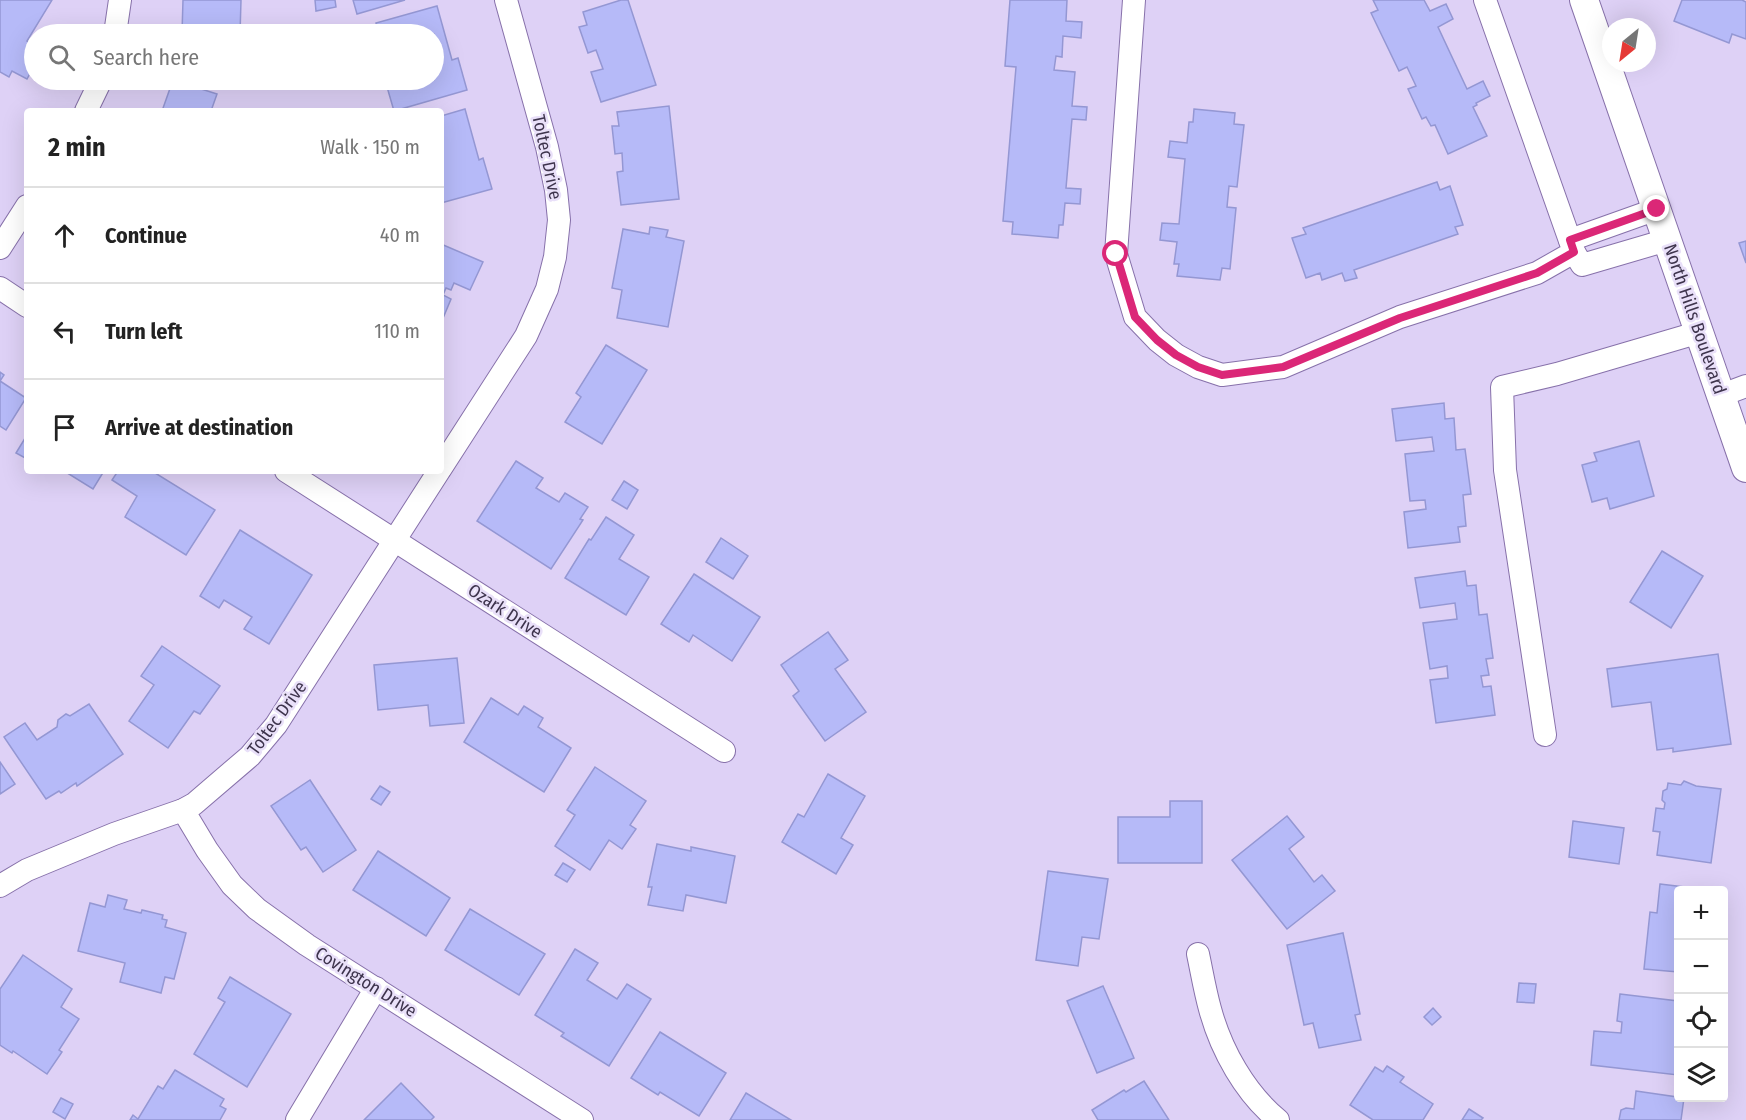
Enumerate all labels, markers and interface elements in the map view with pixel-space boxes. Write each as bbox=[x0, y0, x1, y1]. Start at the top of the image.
north arrow bbox=[1602, 18, 1656, 72]
search box bbox=[24, 24, 444, 90]
icon: search bbox=[45, 41, 78, 74]
text: Search here bbox=[93, 44, 199, 71]
street label: Toltec Drive bbox=[527, 113, 567, 202]
text: 2 min bbox=[48, 132, 106, 163]
text: Walk · 150 m bbox=[320, 135, 420, 159]
route end bbox=[1643, 195, 1669, 221]
icon: ahead bbox=[48, 219, 81, 252]
text: Continue bbox=[105, 222, 187, 249]
text: 40 m bbox=[380, 223, 420, 247]
route start bbox=[1102, 240, 1128, 266]
street label: North Hills Boulevard bbox=[1659, 241, 1731, 397]
icon: left bbox=[48, 315, 81, 348]
text: Turn left bbox=[105, 318, 183, 345]
text: 110 m bbox=[374, 319, 420, 343]
icon: arrive bbox=[48, 411, 81, 444]
text: Arrive at destination bbox=[105, 414, 293, 441]
street label: Ozark Drive bbox=[464, 579, 546, 643]
street label: Toltec Drive bbox=[243, 677, 311, 759]
map controls bbox=[1674, 886, 1728, 1102]
button: + bbox=[1674, 886, 1728, 940]
button: − bbox=[1674, 940, 1728, 994]
street label: Covington Drive bbox=[311, 942, 421, 1022]
button: locate bbox=[1674, 994, 1728, 1048]
button: layers bbox=[1674, 1048, 1728, 1102]

